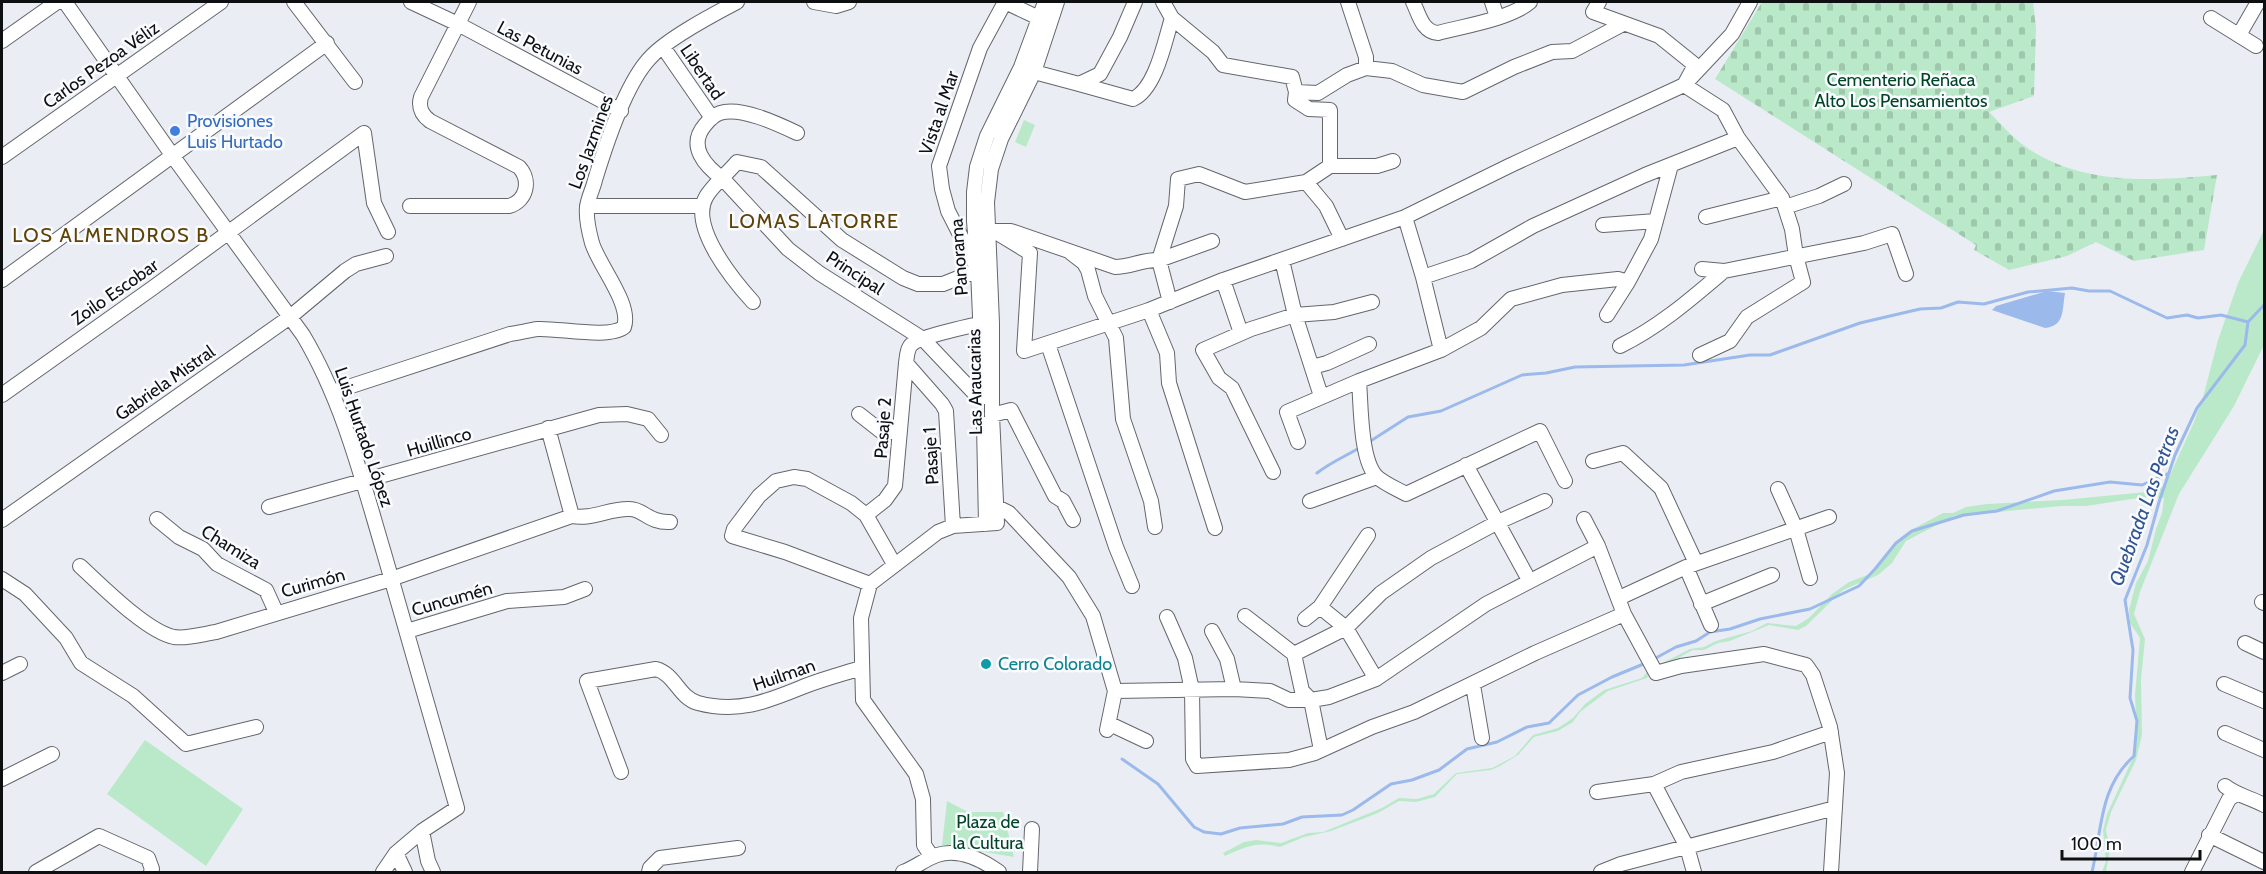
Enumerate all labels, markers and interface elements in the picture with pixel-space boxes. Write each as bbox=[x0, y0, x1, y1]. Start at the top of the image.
street label: Carlos Pezoa Véliz bbox=[39, 16, 164, 113]
street label: Las Petunias bbox=[493, 16, 587, 80]
street label: Libertad bbox=[675, 40, 729, 104]
street label: Vista al Mar bbox=[914, 68, 964, 158]
park label: Cementerio Reñaca Alto Los Pensamientos bbox=[1815, 69, 1987, 112]
street label: Los Jazmines bbox=[564, 92, 618, 192]
place label: Provisiones Luis Hurtado bbox=[187, 110, 283, 153]
marker: Provisiones Luis Hurtado bbox=[168, 124, 182, 138]
district label: LOMAS LATORRE bbox=[728, 209, 900, 233]
street label: Panorama bbox=[945, 217, 973, 296]
district label: LOS ALMENDROS B bbox=[12, 223, 210, 247]
street label: Principal bbox=[822, 246, 889, 300]
street label: Zoilo Escobar bbox=[67, 254, 163, 330]
street label: Las Araucarias bbox=[963, 329, 987, 435]
street label: Gabriela Mistral bbox=[111, 340, 220, 425]
street label: Luis Hurtado López bbox=[330, 364, 398, 510]
street label: Pasaje 2 bbox=[870, 397, 896, 459]
street label: Huillinco bbox=[404, 422, 474, 462]
water label: Quebrada Las Petras bbox=[2104, 423, 2184, 589]
street label: Pasaje 1 bbox=[919, 427, 943, 485]
street label: Chamiza bbox=[197, 520, 265, 574]
street label: Curimón bbox=[278, 563, 348, 603]
street label: Cuncumén bbox=[409, 577, 495, 621]
place label: Cerro Colorado bbox=[998, 653, 1112, 675]
street label: Huilman bbox=[750, 654, 818, 696]
marker: Cerro Colorado bbox=[979, 657, 993, 671]
park label: Plaza de la Cultura bbox=[952, 811, 1024, 854]
scale bar bbox=[2062, 823, 2200, 861]
text: 100 m bbox=[2071, 833, 2122, 855]

